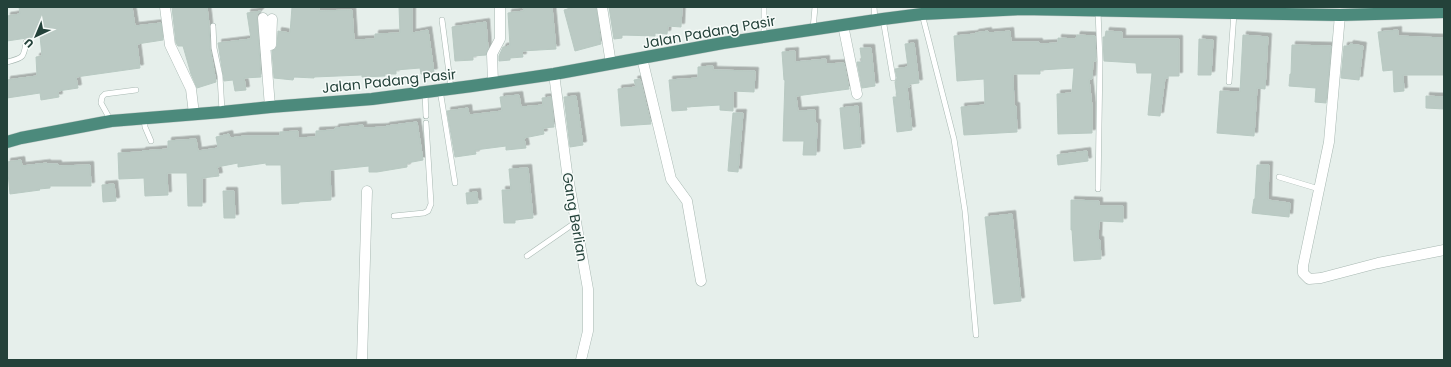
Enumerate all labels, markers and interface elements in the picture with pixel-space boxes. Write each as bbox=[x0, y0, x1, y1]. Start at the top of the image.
street label: Jalan Padang Pasir bbox=[641, 10, 777, 54]
north arrow bbox=[16, 16, 56, 56]
text: U bbox=[21, 35, 37, 52]
street label: Jalan Padang Pasir bbox=[321, 64, 457, 98]
street label: Gang Berlian bbox=[557, 171, 593, 263]

